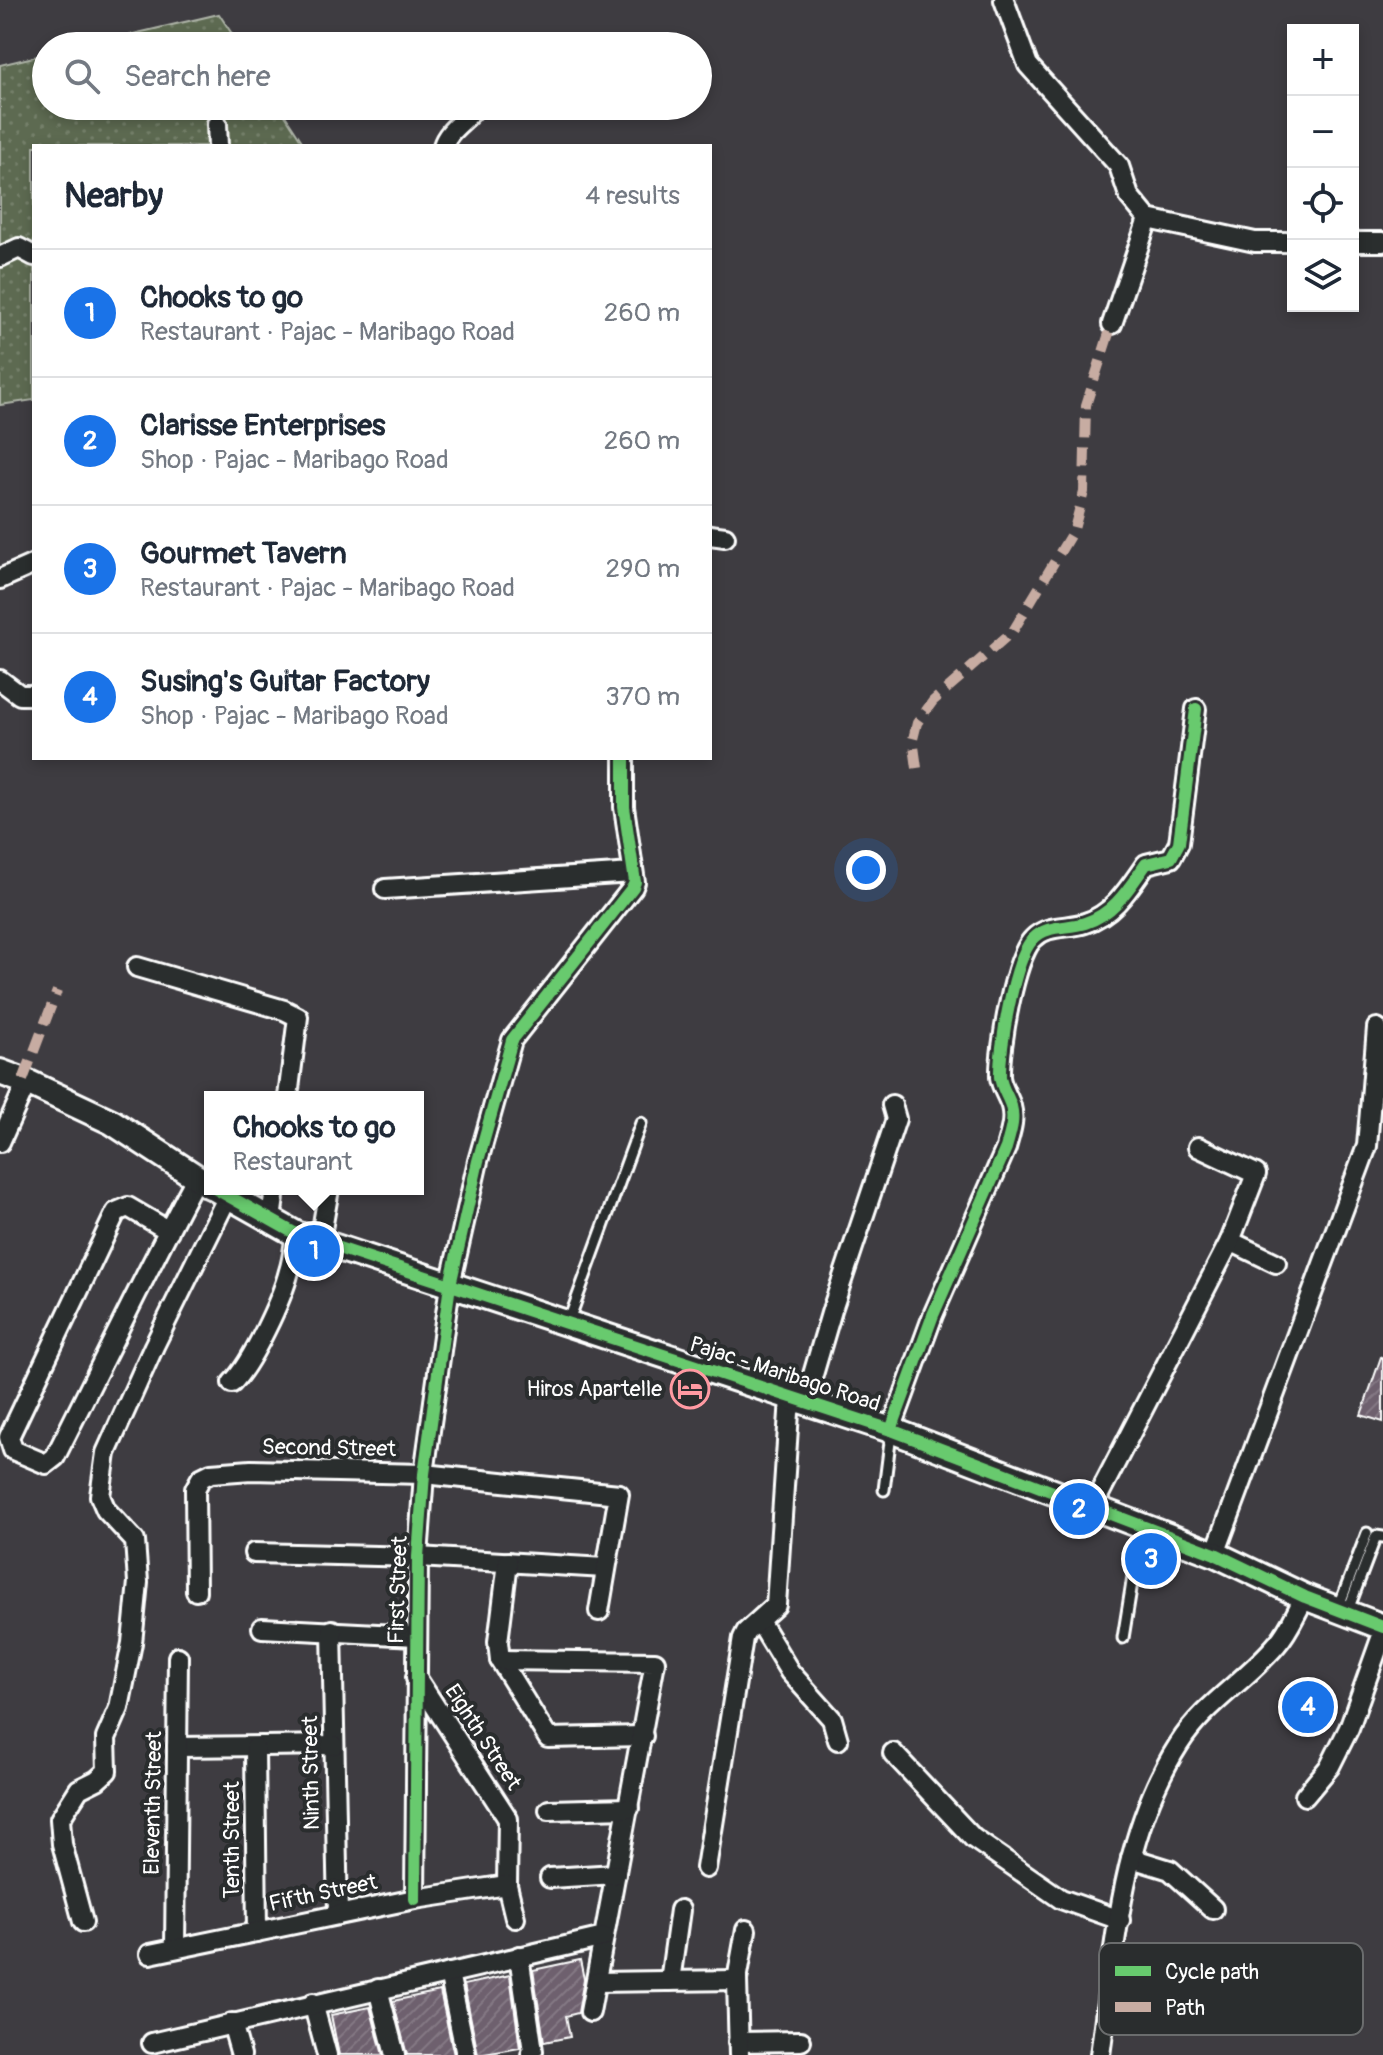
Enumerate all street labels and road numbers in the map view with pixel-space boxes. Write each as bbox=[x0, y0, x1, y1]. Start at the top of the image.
street label: Pajac - Maribago Road bbox=[686, 1330, 884, 1418]
street label: Second Street bbox=[262, 1433, 396, 1463]
street label: First Street bbox=[382, 1535, 414, 1645]
street label: Eighth Street bbox=[438, 1679, 528, 1795]
street label: Ninth Street bbox=[296, 1715, 326, 1830]
street label: Eleventh Street bbox=[138, 1731, 168, 1875]
street label: Tenth Street bbox=[218, 1781, 246, 1899]
street label: Fifth Street bbox=[266, 1868, 380, 1918]

